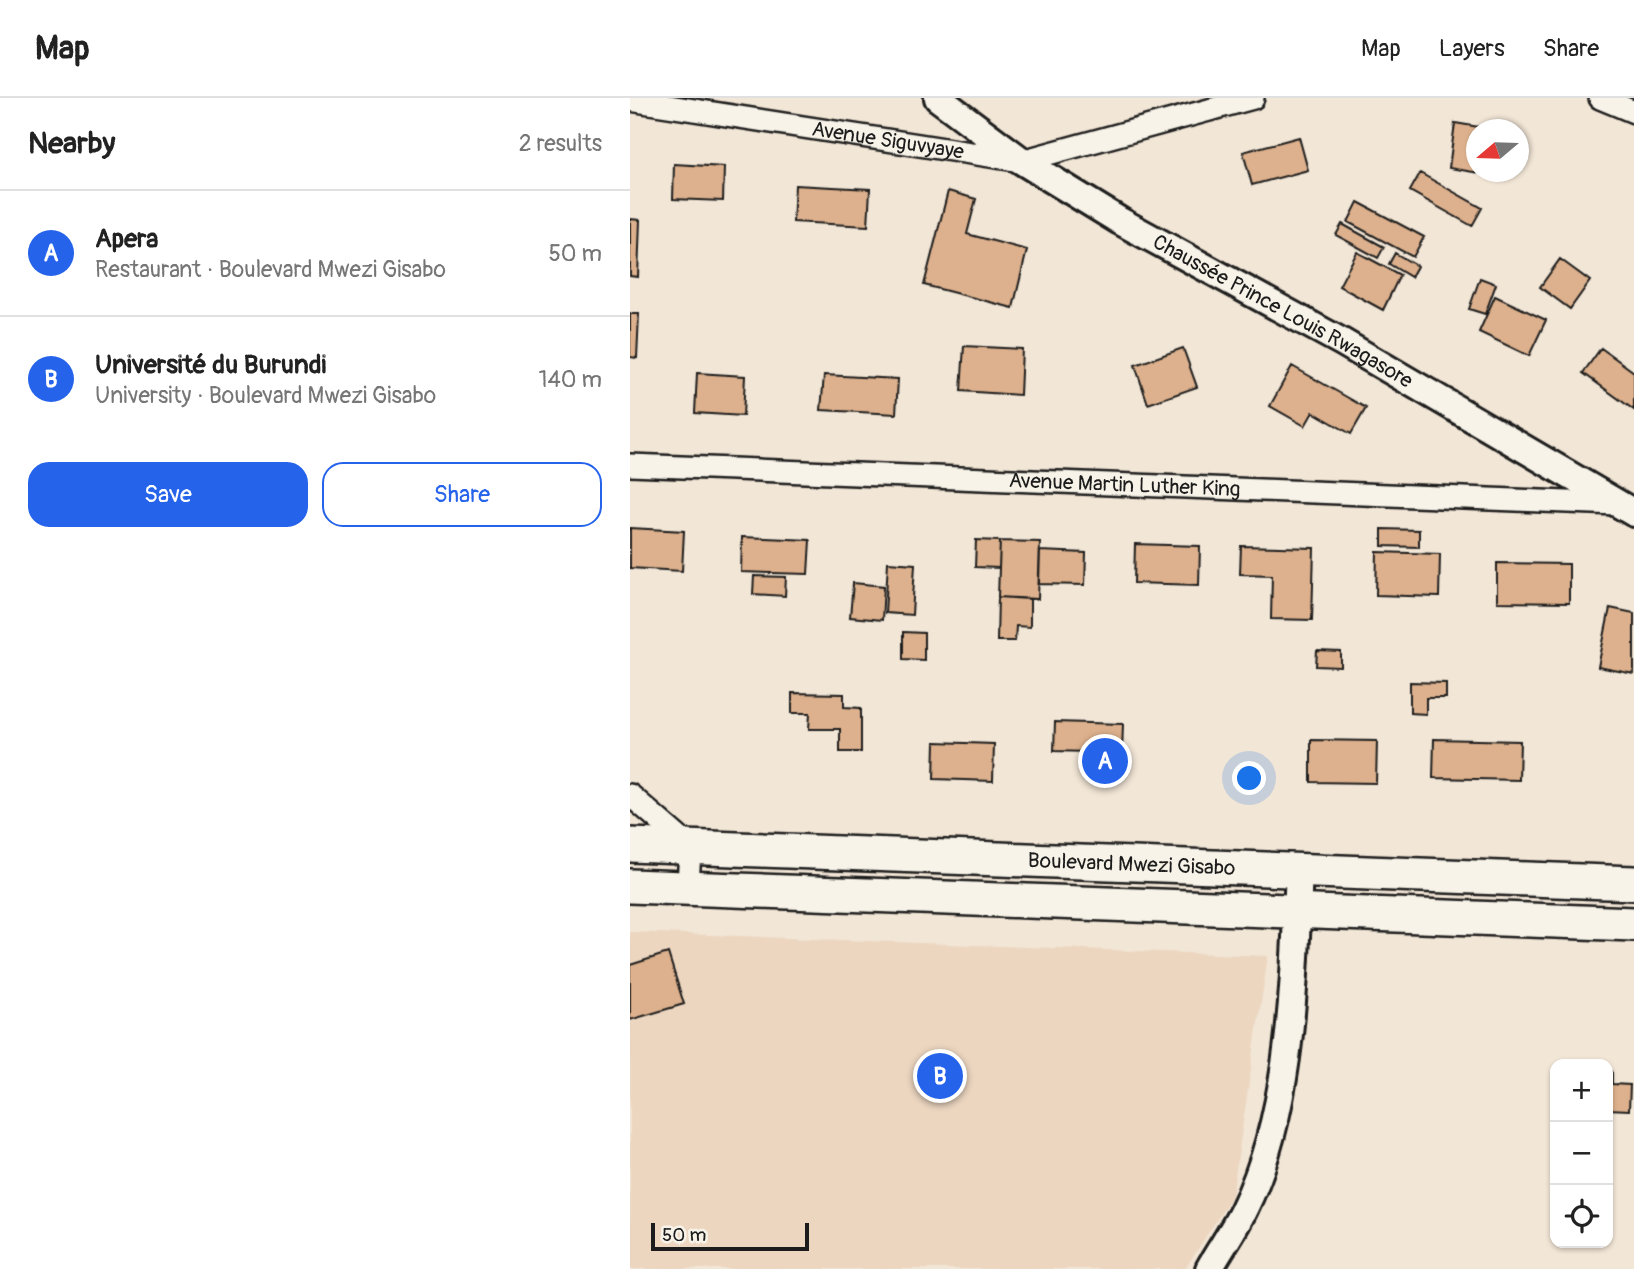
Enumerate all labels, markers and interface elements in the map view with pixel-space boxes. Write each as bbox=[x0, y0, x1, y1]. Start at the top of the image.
text: Map bbox=[35, 28, 90, 69]
text: Map bbox=[1361, 34, 1401, 63]
text: Layers bbox=[1439, 34, 1505, 63]
text: Share bbox=[1543, 34, 1599, 63]
street label: Avenue Siguvyaye bbox=[810, 115, 966, 166]
north arrow bbox=[1466, 119, 1529, 182]
text: Nearby bbox=[28, 125, 115, 162]
text: 2 results bbox=[519, 129, 602, 158]
text: Apera bbox=[95, 223, 158, 255]
street label: Chaussée Prince Louis Rwagasore bbox=[1148, 228, 1418, 395]
text: A bbox=[44, 239, 58, 268]
text: 50 m bbox=[548, 239, 602, 268]
text: Restaurant · Boulevard Mwezi Gisabo bbox=[95, 255, 446, 284]
text: Université du Burundi bbox=[95, 349, 326, 381]
text: B bbox=[44, 365, 58, 394]
text: 140 m bbox=[539, 365, 602, 394]
text: University · Boulevard Mwezi Gisabo bbox=[95, 381, 436, 410]
button: Save bbox=[28, 462, 308, 527]
button: Share bbox=[322, 462, 602, 527]
street label: Avenue Martin Luther King bbox=[1008, 467, 1241, 503]
pin: A bbox=[1082, 735, 1128, 787]
your location bbox=[1232, 761, 1266, 795]
street label: Boulevard Mwezi Gisabo bbox=[1027, 847, 1236, 882]
pin: B bbox=[917, 1050, 963, 1102]
map controls bbox=[1550, 1059, 1613, 1248]
button: + bbox=[1550, 1059, 1613, 1122]
button: − bbox=[1550, 1122, 1613, 1185]
button: locate bbox=[1550, 1185, 1613, 1248]
scale bar bbox=[651, 1220, 808, 1252]
text: 50 m bbox=[662, 1223, 706, 1247]

